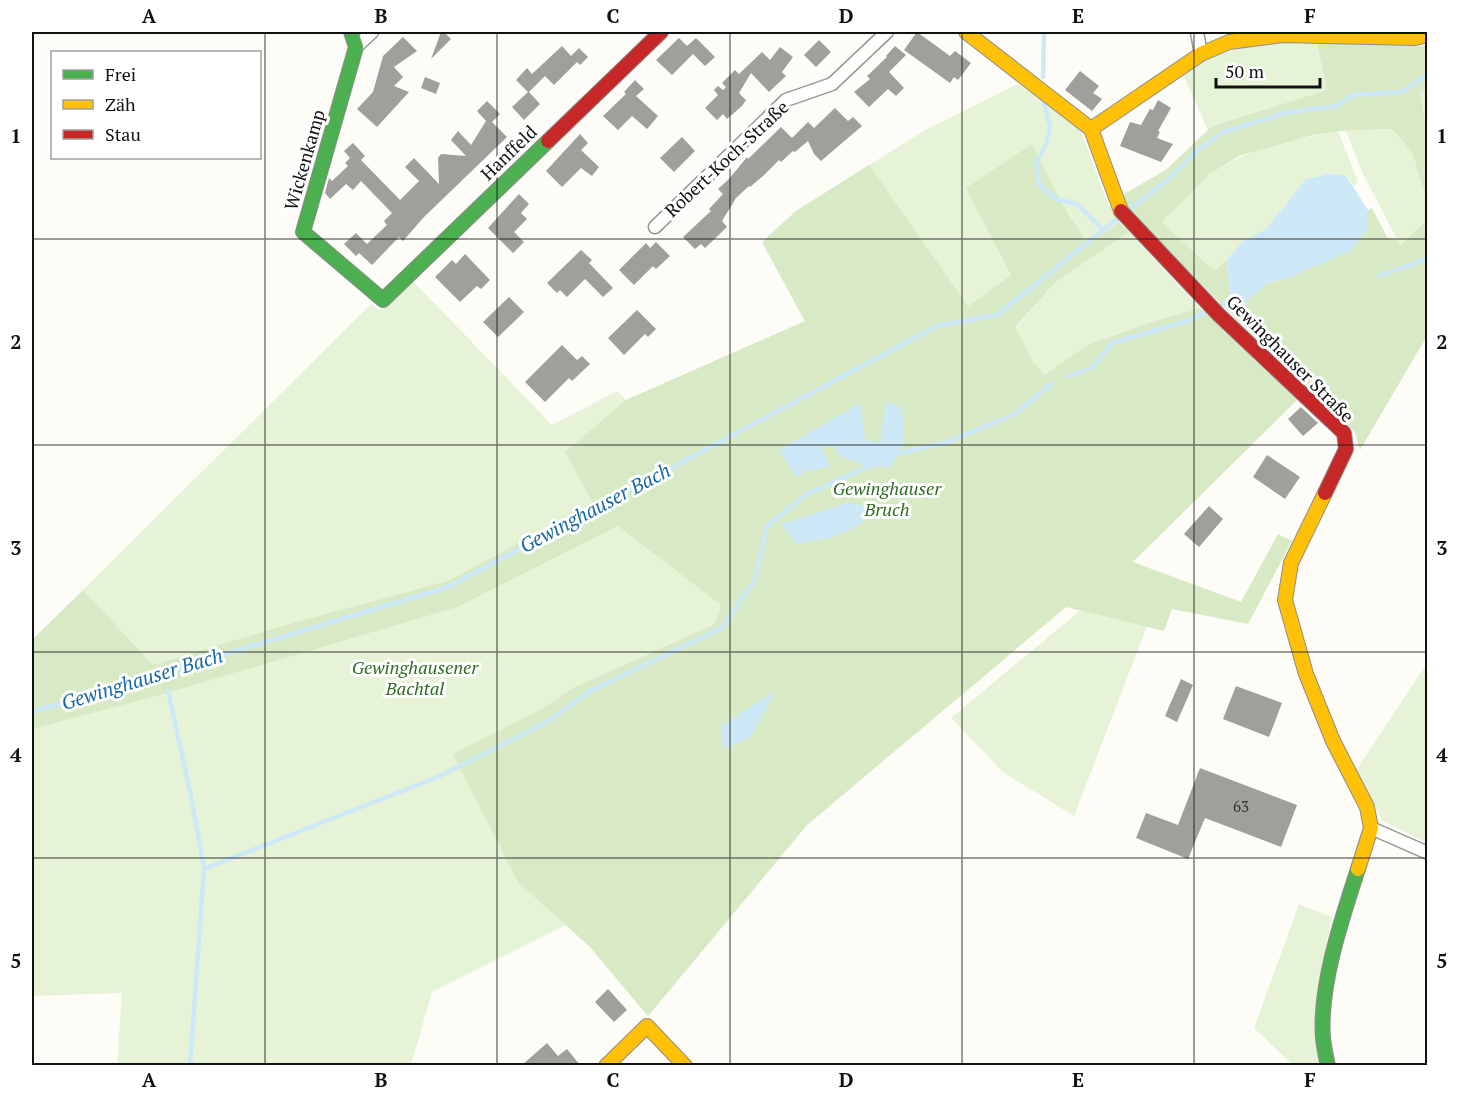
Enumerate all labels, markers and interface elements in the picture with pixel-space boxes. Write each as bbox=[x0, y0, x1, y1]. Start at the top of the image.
text: A bbox=[142, 2, 157, 29]
text: B bbox=[375, 2, 388, 29]
text: C bbox=[606, 2, 620, 29]
text: D bbox=[839, 2, 853, 29]
text: E bbox=[1072, 2, 1084, 29]
text: F bbox=[1304, 2, 1316, 29]
legend bbox=[51, 51, 261, 159]
scale bar bbox=[1216, 51, 1320, 89]
text: 50 m bbox=[1225, 59, 1265, 83]
text: Frei bbox=[105, 62, 136, 86]
text: Zäh bbox=[105, 92, 136, 116]
street label: Robert-Koch-Straße bbox=[659, 95, 793, 222]
street label: Wickenkamp bbox=[278, 107, 330, 213]
street label: Hanffeld bbox=[475, 120, 542, 185]
text: 1 bbox=[10, 122, 22, 149]
text: Stau bbox=[105, 122, 141, 146]
text: 1 bbox=[1436, 122, 1448, 149]
street label: Gewinghauser Straße bbox=[1222, 289, 1360, 427]
text: 2 bbox=[10, 328, 22, 355]
text: 2 bbox=[1436, 328, 1448, 355]
water label: Gewinghauser Bach bbox=[515, 456, 675, 559]
park label: Gewinghauser Bruch bbox=[833, 476, 942, 521]
text: 3 bbox=[10, 534, 22, 561]
text: 3 bbox=[1436, 534, 1448, 561]
water label: Gewinghauser Bach bbox=[58, 641, 226, 716]
park label: Gewinghausener Bachtal bbox=[352, 655, 479, 700]
text: 4 bbox=[10, 741, 22, 768]
text: 4 bbox=[1436, 741, 1448, 768]
house number: 63 bbox=[1233, 796, 1249, 816]
text: 5 bbox=[10, 947, 22, 974]
text: 5 bbox=[1436, 947, 1448, 974]
text: A bbox=[142, 1066, 157, 1093]
text: B bbox=[375, 1066, 388, 1093]
text: C bbox=[606, 1066, 620, 1093]
text: D bbox=[839, 1066, 853, 1093]
text: E bbox=[1072, 1066, 1084, 1093]
text: F bbox=[1304, 1066, 1316, 1093]

